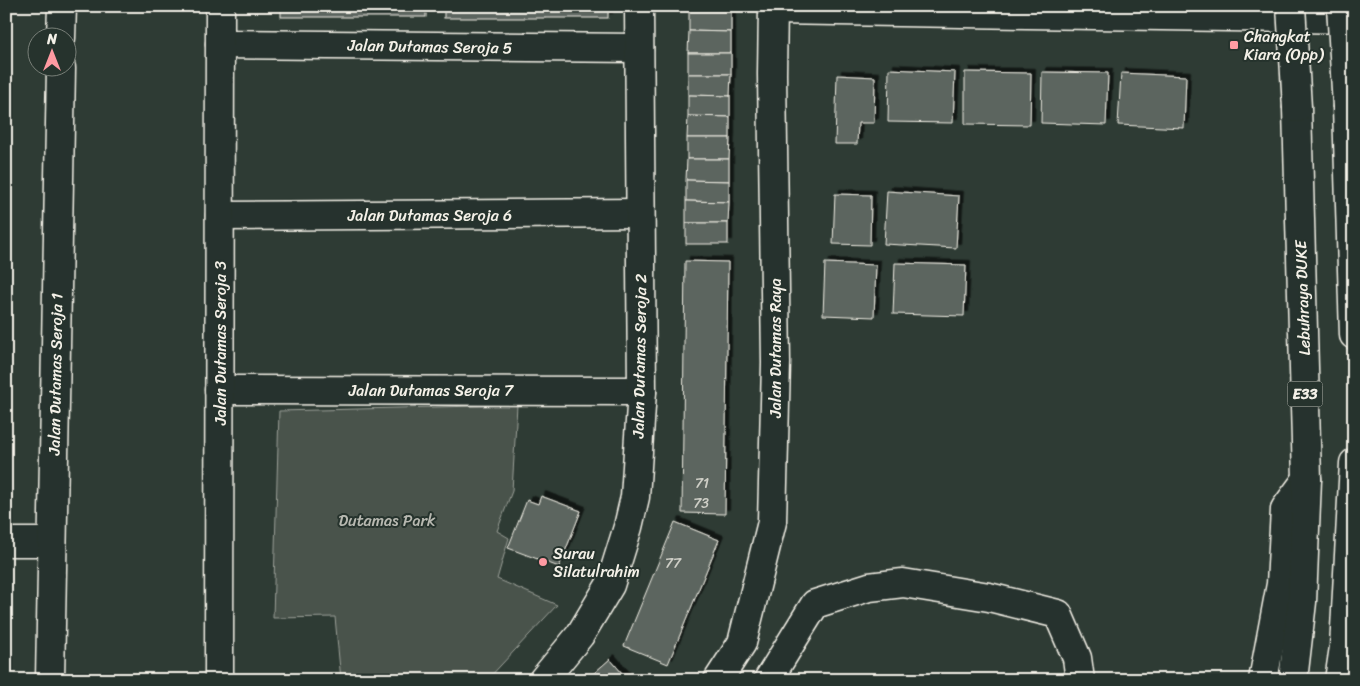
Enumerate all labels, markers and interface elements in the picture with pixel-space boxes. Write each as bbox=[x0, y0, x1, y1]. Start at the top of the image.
place label: Changkat Kiara (Opp) bbox=[1244, 22, 1325, 69]
text: N bbox=[46, 27, 57, 52]
north arrow bbox=[28, 28, 78, 78]
street label: Jalan Dutamas Seroja 5 bbox=[346, 31, 513, 62]
marker: Changkat Kiara (Opp) bbox=[1228, 39, 1240, 51]
street label: Jalan Dutamas Seroja 6 bbox=[347, 201, 512, 230]
street label: Lebuhraya DUKE bbox=[1286, 239, 1319, 356]
street label: Jalan Dutamas Seroja 3 bbox=[206, 261, 235, 426]
street label: Jalan Dutamas Seroja 2 bbox=[624, 274, 655, 439]
street label: Jalan Dutamas Raya bbox=[761, 278, 790, 419]
street label: Jalan Dutamas Seroja 1 bbox=[40, 293, 71, 456]
street label: Jalan Dutamas Seroja 7 bbox=[348, 376, 514, 405]
road number: E33 bbox=[1288, 382, 1322, 406]
house number: 71 bbox=[695, 471, 709, 496]
house number: 73 bbox=[693, 491, 709, 516]
park label: Dutamas Park bbox=[338, 506, 436, 535]
place label: Surau Silatulrahim bbox=[553, 539, 640, 586]
house number: 77 bbox=[665, 551, 682, 576]
marker: Surau Silatulrahim bbox=[537, 556, 549, 568]

